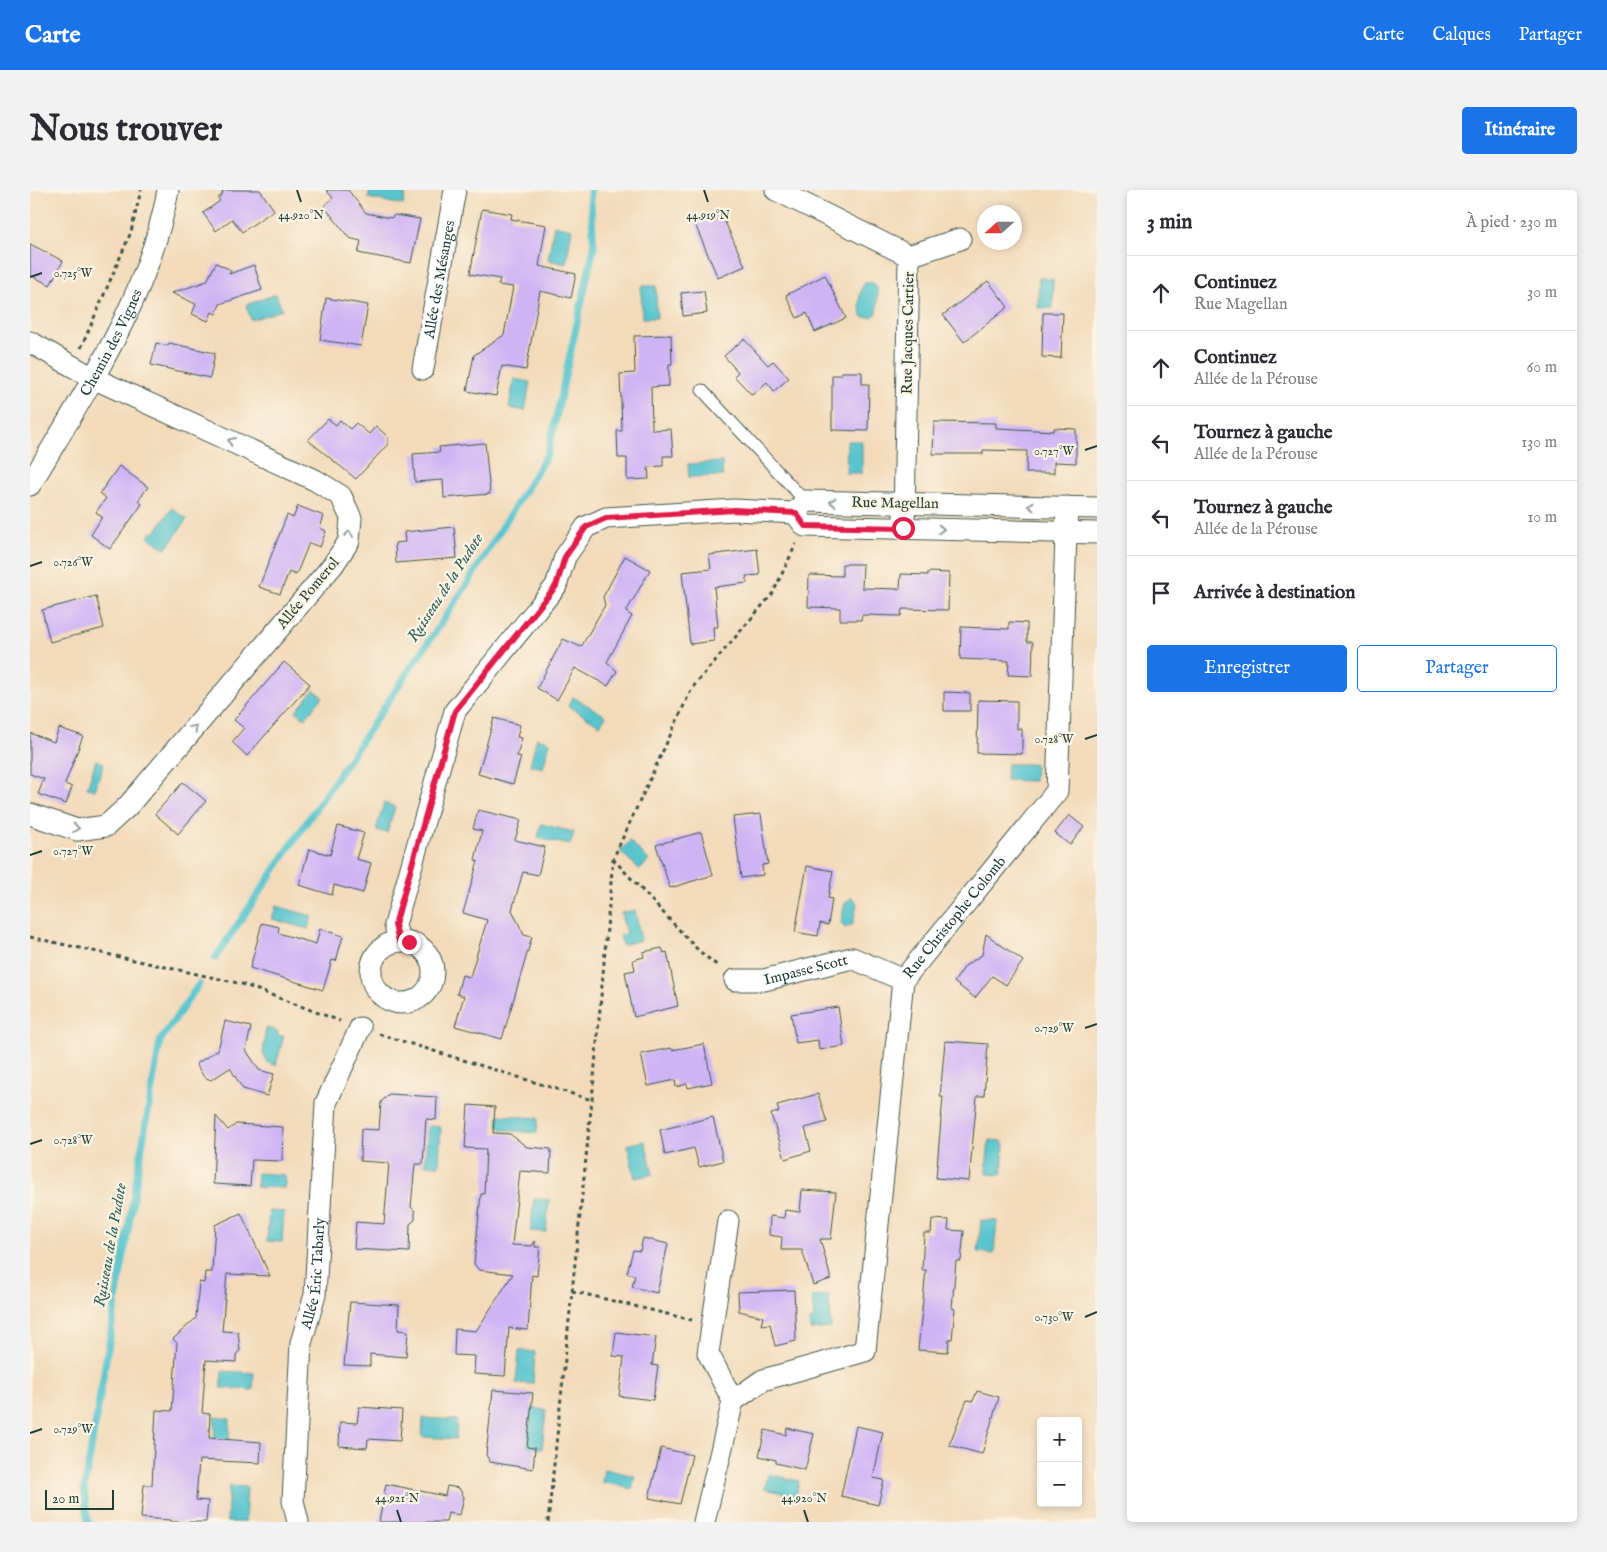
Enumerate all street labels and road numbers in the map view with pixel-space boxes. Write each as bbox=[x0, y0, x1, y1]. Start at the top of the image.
street label: Allée des Mésanges bbox=[419, 219, 459, 341]
street label: Rue Jacques Cartier bbox=[897, 271, 919, 395]
street label: Chemin des Vignes bbox=[75, 286, 146, 400]
street label: Rue Magellan bbox=[851, 493, 939, 513]
street label: Allée Pomerol bbox=[272, 553, 344, 634]
street label: Rue Christophe Colomb bbox=[899, 852, 1010, 982]
street label: Impasse Scott bbox=[762, 950, 850, 989]
street label: Allée Éric Tabarly bbox=[296, 1216, 329, 1332]

